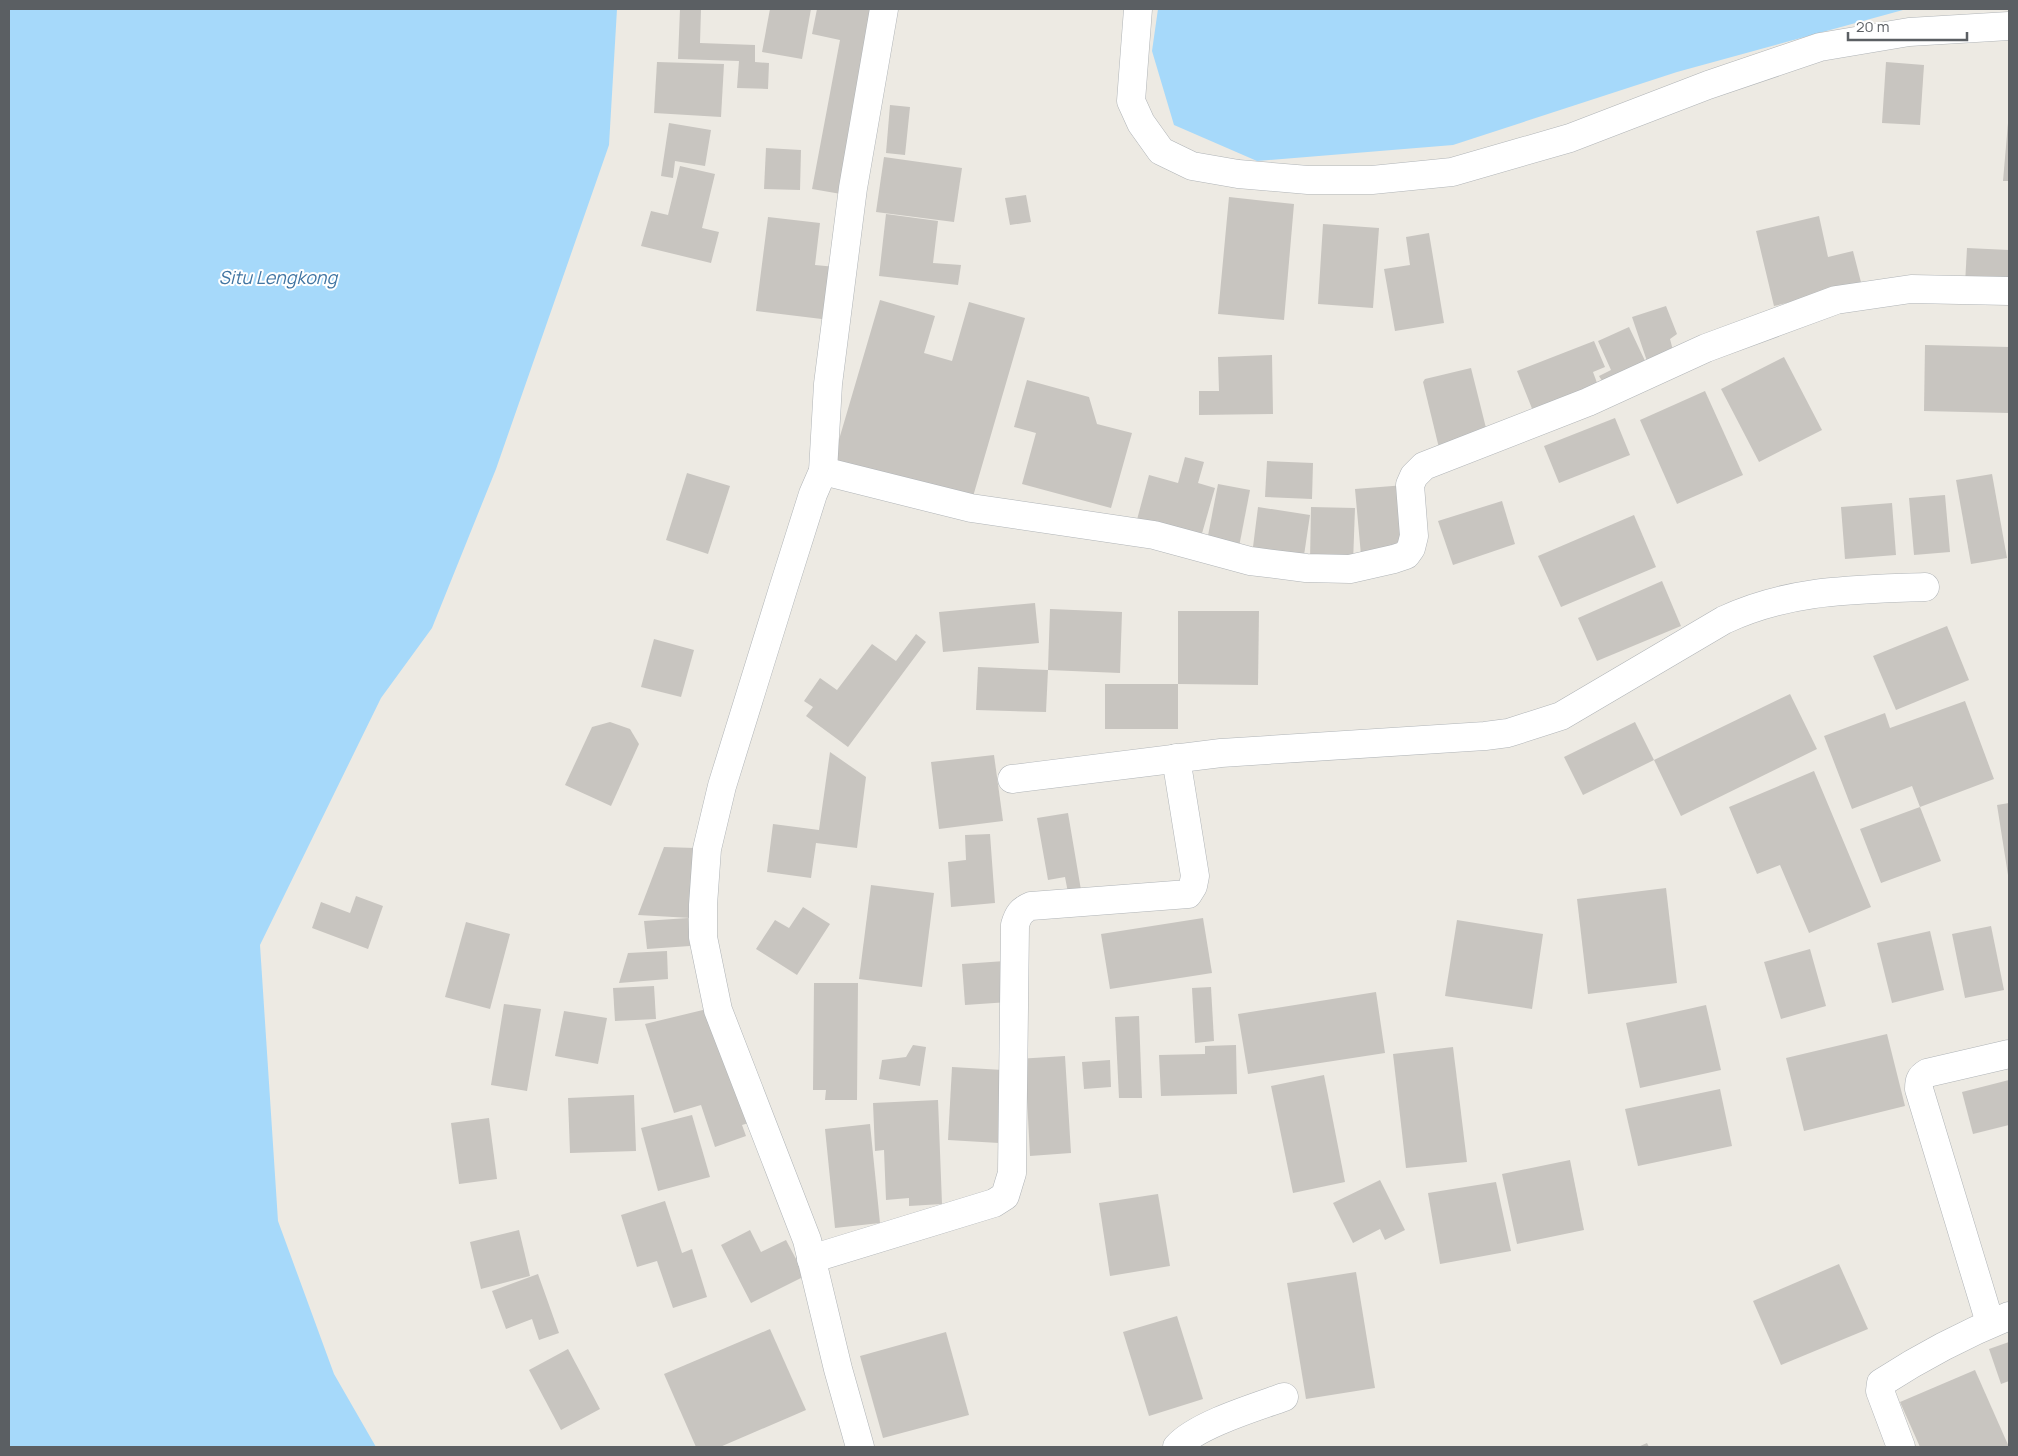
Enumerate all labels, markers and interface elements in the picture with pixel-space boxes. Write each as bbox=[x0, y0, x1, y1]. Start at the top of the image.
scale bar bbox=[1848, 10, 1967, 42]
text: 20 m bbox=[1856, 16, 1889, 37]
water label: Situ Lengkong bbox=[219, 265, 339, 289]

